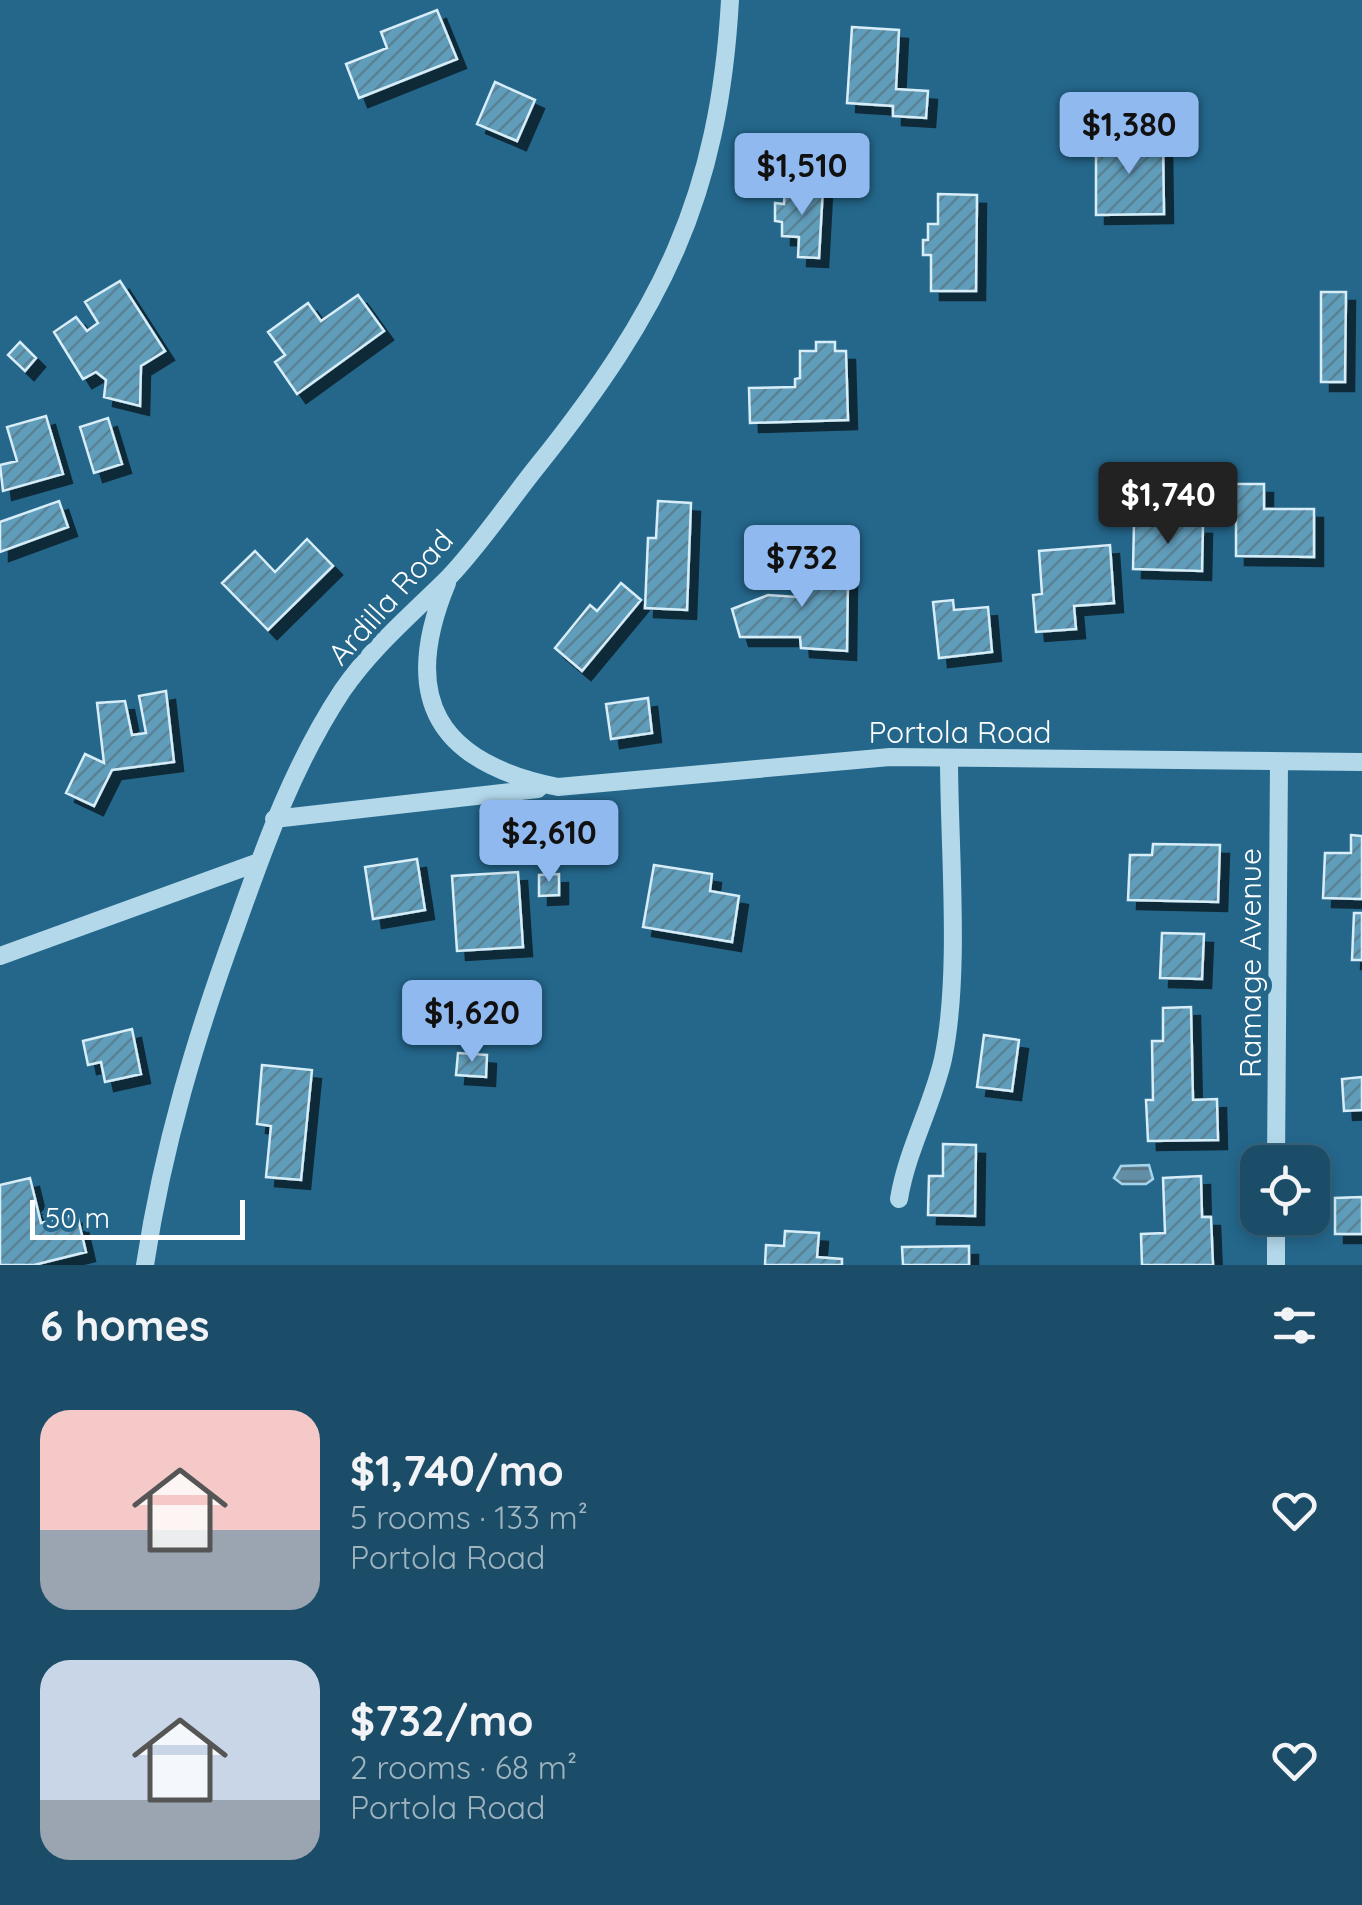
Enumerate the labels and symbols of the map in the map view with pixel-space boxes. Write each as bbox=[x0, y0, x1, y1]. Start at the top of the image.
pin: $1,380 bbox=[1048, 92, 1210, 177]
pin: $1,510 bbox=[721, 133, 883, 218]
pin: $1,740 bbox=[1087, 462, 1249, 547]
street label: Ardilla Road bbox=[319, 521, 461, 673]
pin: $732 bbox=[743, 525, 861, 610]
street label: Portola Road bbox=[868, 713, 1052, 751]
pin: $2,610 bbox=[468, 800, 630, 885]
street label: Ramage Avenue bbox=[1231, 848, 1269, 1078]
pin: $1,620 bbox=[391, 980, 553, 1065]
scale bar bbox=[30, 1195, 245, 1240]

